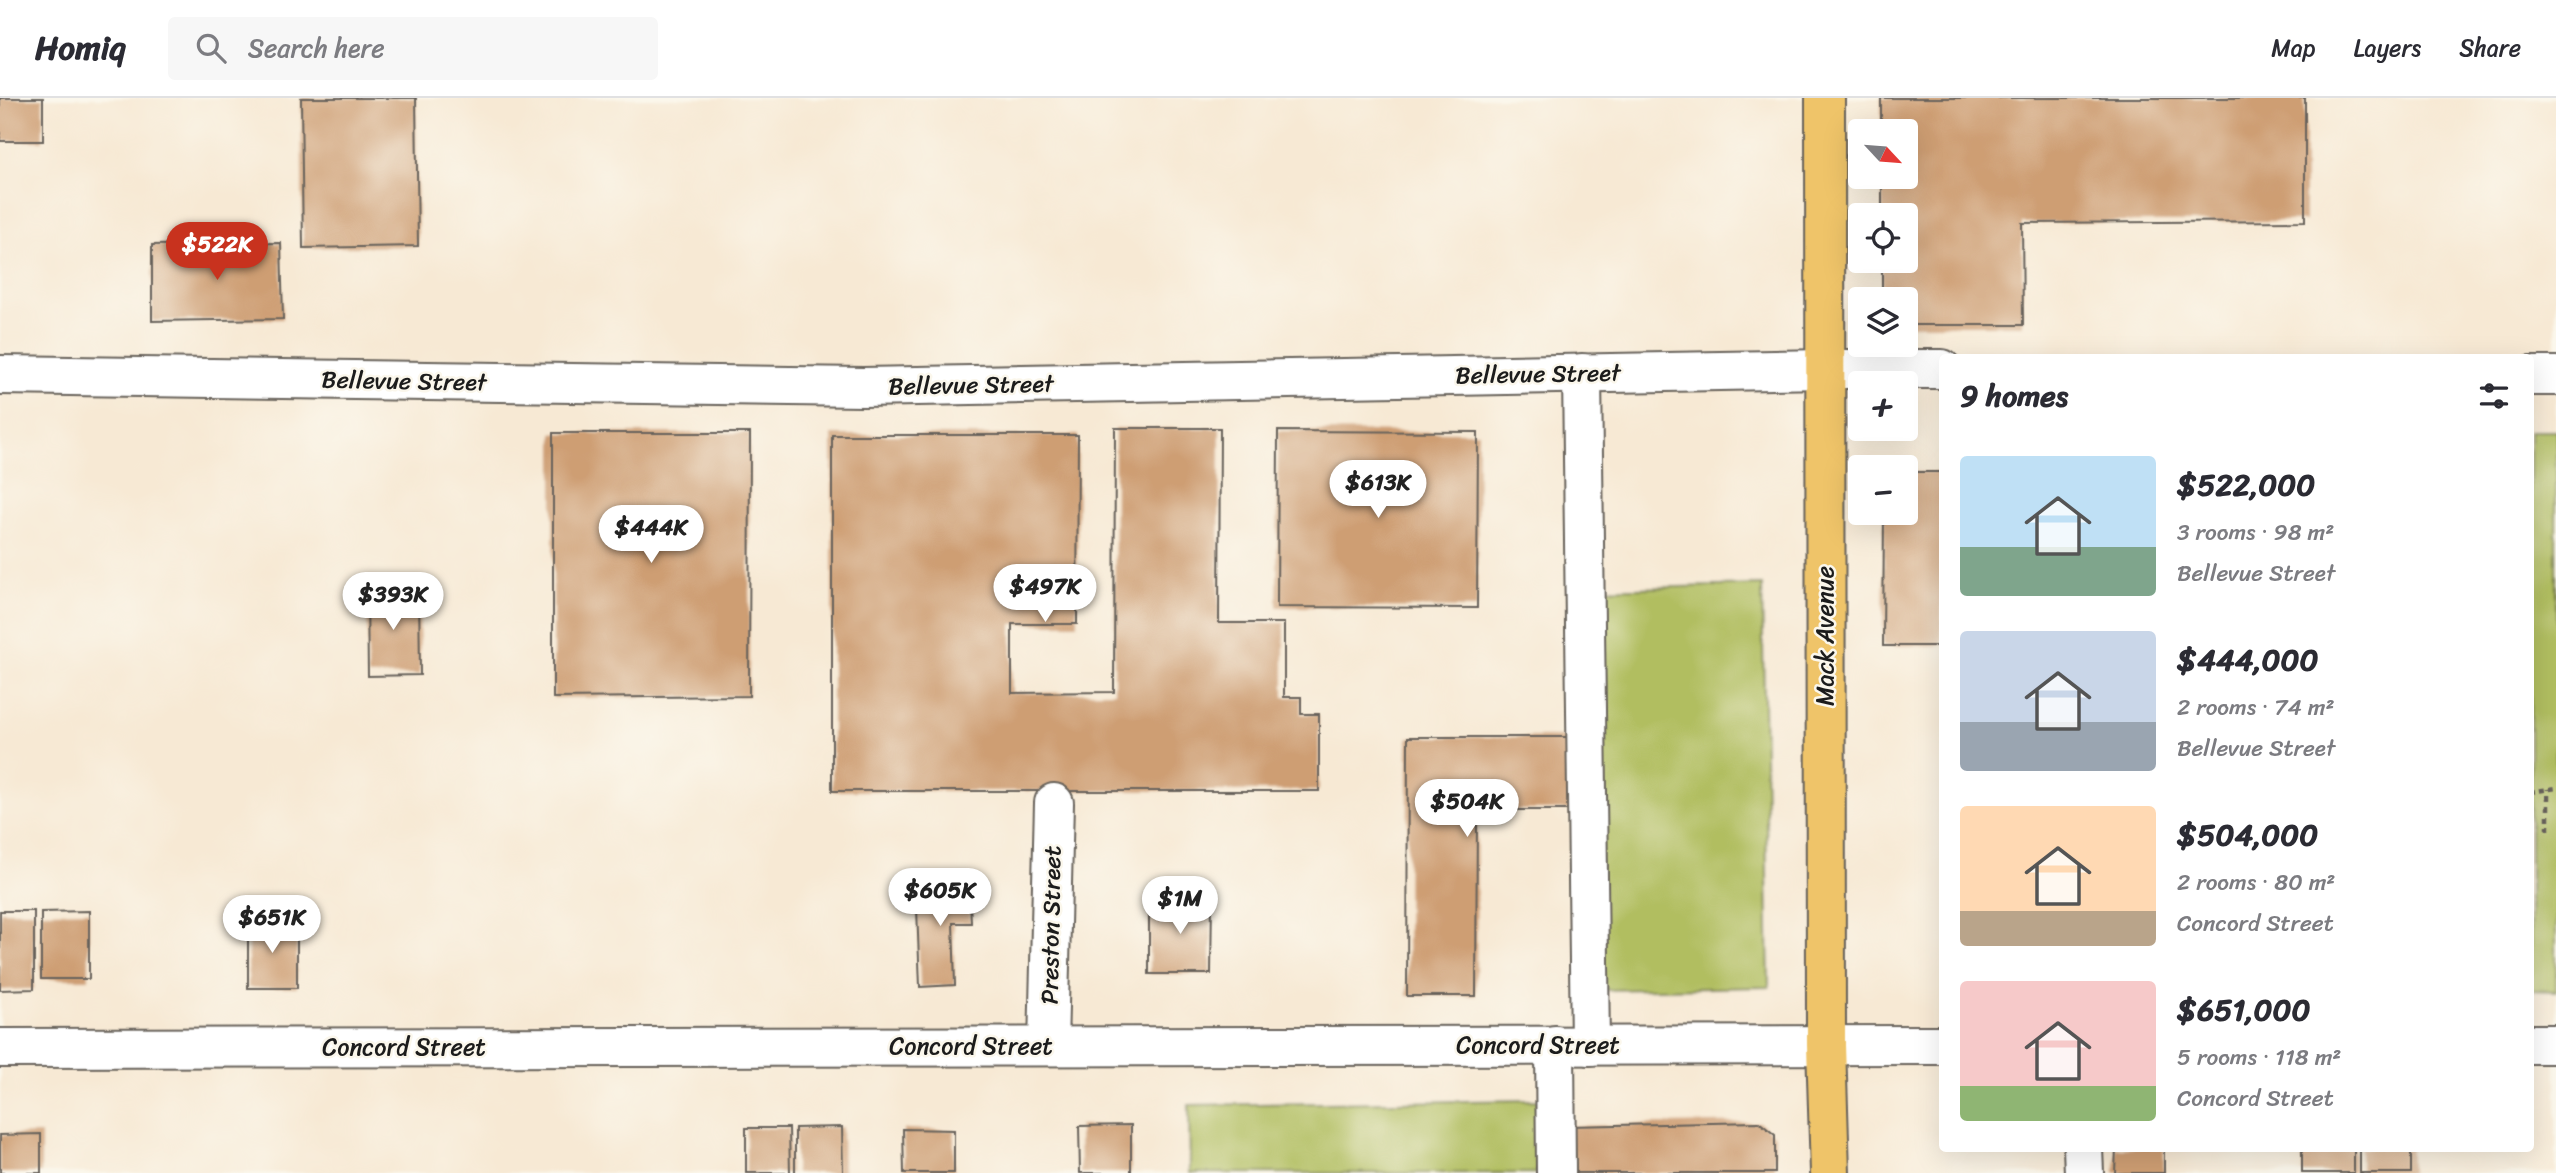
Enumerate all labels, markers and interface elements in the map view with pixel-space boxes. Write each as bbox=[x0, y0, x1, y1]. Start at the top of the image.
search box bbox=[168, 17, 658, 80]
text: Homiq bbox=[35, 19, 126, 77]
text: Search here bbox=[248, 25, 385, 71]
text: Map bbox=[2271, 27, 2316, 69]
text: Layers bbox=[2354, 27, 2421, 69]
text: Share bbox=[2459, 27, 2521, 69]
icon: search bbox=[192, 29, 230, 67]
north arrow bbox=[1848, 119, 1918, 189]
map controls bbox=[1848, 119, 1918, 525]
button: locate bbox=[1848, 203, 1918, 273]
pin: $522K bbox=[168, 222, 266, 282]
text: $522K bbox=[182, 224, 252, 265]
button: layers bbox=[1848, 287, 1918, 357]
street label: Bellevue Street bbox=[1455, 352, 1622, 396]
street label: Bellevue Street bbox=[321, 359, 488, 403]
street label: Bellevue Street bbox=[888, 363, 1055, 407]
text: 9 homes bbox=[1960, 369, 2068, 423]
button: + bbox=[1848, 371, 1918, 441]
icon: filters bbox=[2475, 377, 2513, 415]
button: − bbox=[1848, 455, 1918, 525]
text: $522,000 bbox=[2177, 458, 2315, 512]
pin: $613K bbox=[1329, 460, 1427, 520]
text: $613K bbox=[1345, 462, 1411, 503]
icon: home bbox=[2016, 484, 2100, 568]
pin: $444K bbox=[602, 505, 700, 565]
text: $444K bbox=[615, 507, 687, 548]
text: 3 rooms · 98 m² bbox=[2177, 512, 2334, 553]
text: Bellevue Street bbox=[2177, 553, 2335, 594]
pin: $497K bbox=[996, 564, 1094, 624]
text: $497K bbox=[1009, 566, 1081, 607]
street label: Mack Avenue bbox=[1804, 566, 1846, 706]
pin: $393K bbox=[344, 573, 442, 632]
text: $393K bbox=[359, 574, 427, 615]
text: $444,000 bbox=[2177, 633, 2318, 687]
icon: home bbox=[2016, 659, 2100, 743]
text: 2 rooms · 74 m² bbox=[2177, 687, 2334, 728]
text: Bellevue Street bbox=[2177, 728, 2335, 769]
pin: $504K bbox=[1418, 780, 1516, 839]
text: $504K bbox=[1431, 781, 1503, 822]
text: $504,000 bbox=[2177, 808, 2318, 862]
icon: home bbox=[2016, 834, 2100, 918]
street label: Preston Street bbox=[1029, 845, 1073, 1005]
text: 2 rooms · 80 m² bbox=[2177, 862, 2335, 903]
pin: $605K bbox=[891, 868, 989, 928]
text: $605K bbox=[904, 870, 976, 911]
pin: $1M bbox=[1146, 876, 1214, 936]
text: $1M bbox=[1158, 878, 1202, 919]
pin: $651K bbox=[223, 896, 321, 955]
text: $651K bbox=[239, 897, 305, 938]
text: Concord Street bbox=[2177, 903, 2334, 944]
text: $651,000 bbox=[2177, 983, 2310, 1037]
icon: home bbox=[2016, 1009, 2100, 1093]
street label: Concord Street bbox=[1456, 1024, 1620, 1066]
street label: Concord Street bbox=[889, 1025, 1053, 1067]
street label: Concord Street bbox=[322, 1026, 486, 1068]
text: 5 rooms · 118 m² bbox=[2177, 1037, 2341, 1078]
text: Concord Street bbox=[2177, 1078, 2334, 1119]

